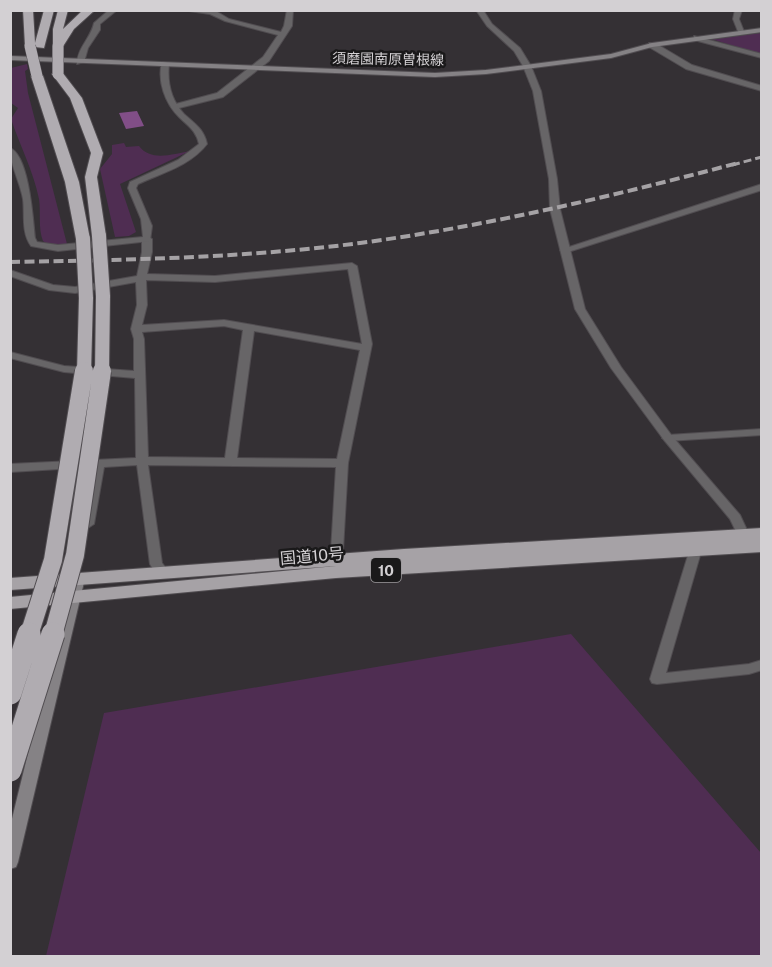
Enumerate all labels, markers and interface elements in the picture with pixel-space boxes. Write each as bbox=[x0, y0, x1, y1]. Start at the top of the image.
street label: 須磨園南原曽根線 bbox=[332, 50, 444, 68]
street label: 国道10号 bbox=[279, 544, 345, 568]
road number: 10 bbox=[371, 558, 401, 582]

